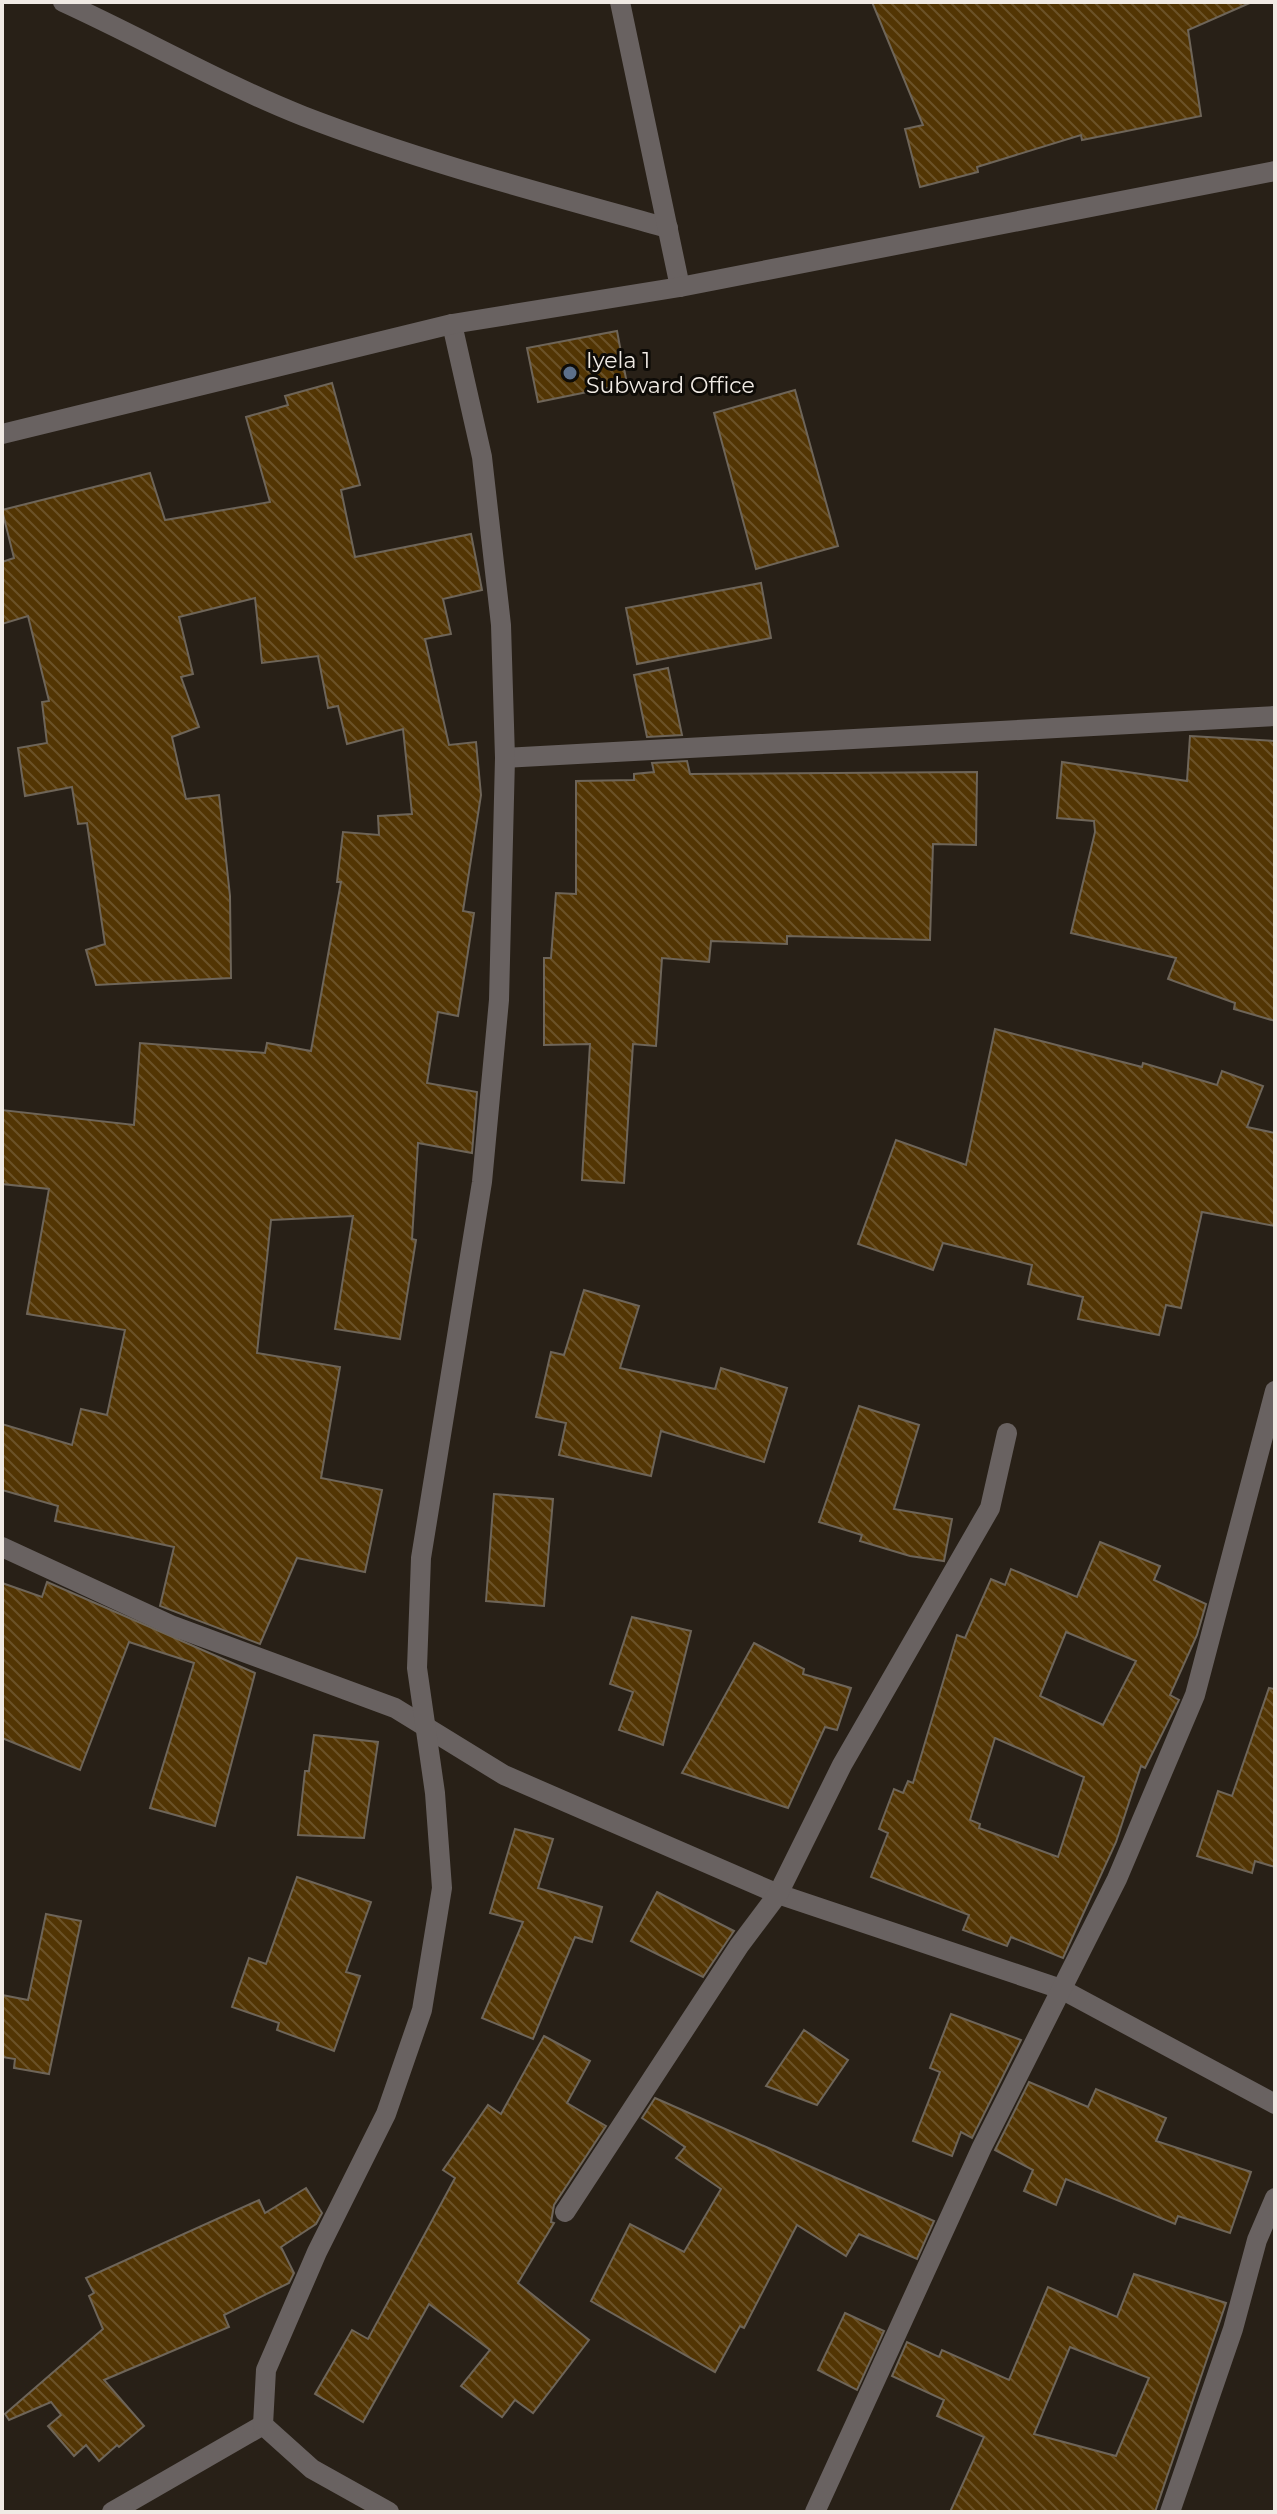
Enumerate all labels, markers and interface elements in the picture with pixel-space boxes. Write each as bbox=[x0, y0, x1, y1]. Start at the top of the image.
place label: Iyela 1 Subward Office bbox=[586, 347, 755, 399]
marker: Iyela 1 Subward Office bbox=[561, 364, 579, 382]

